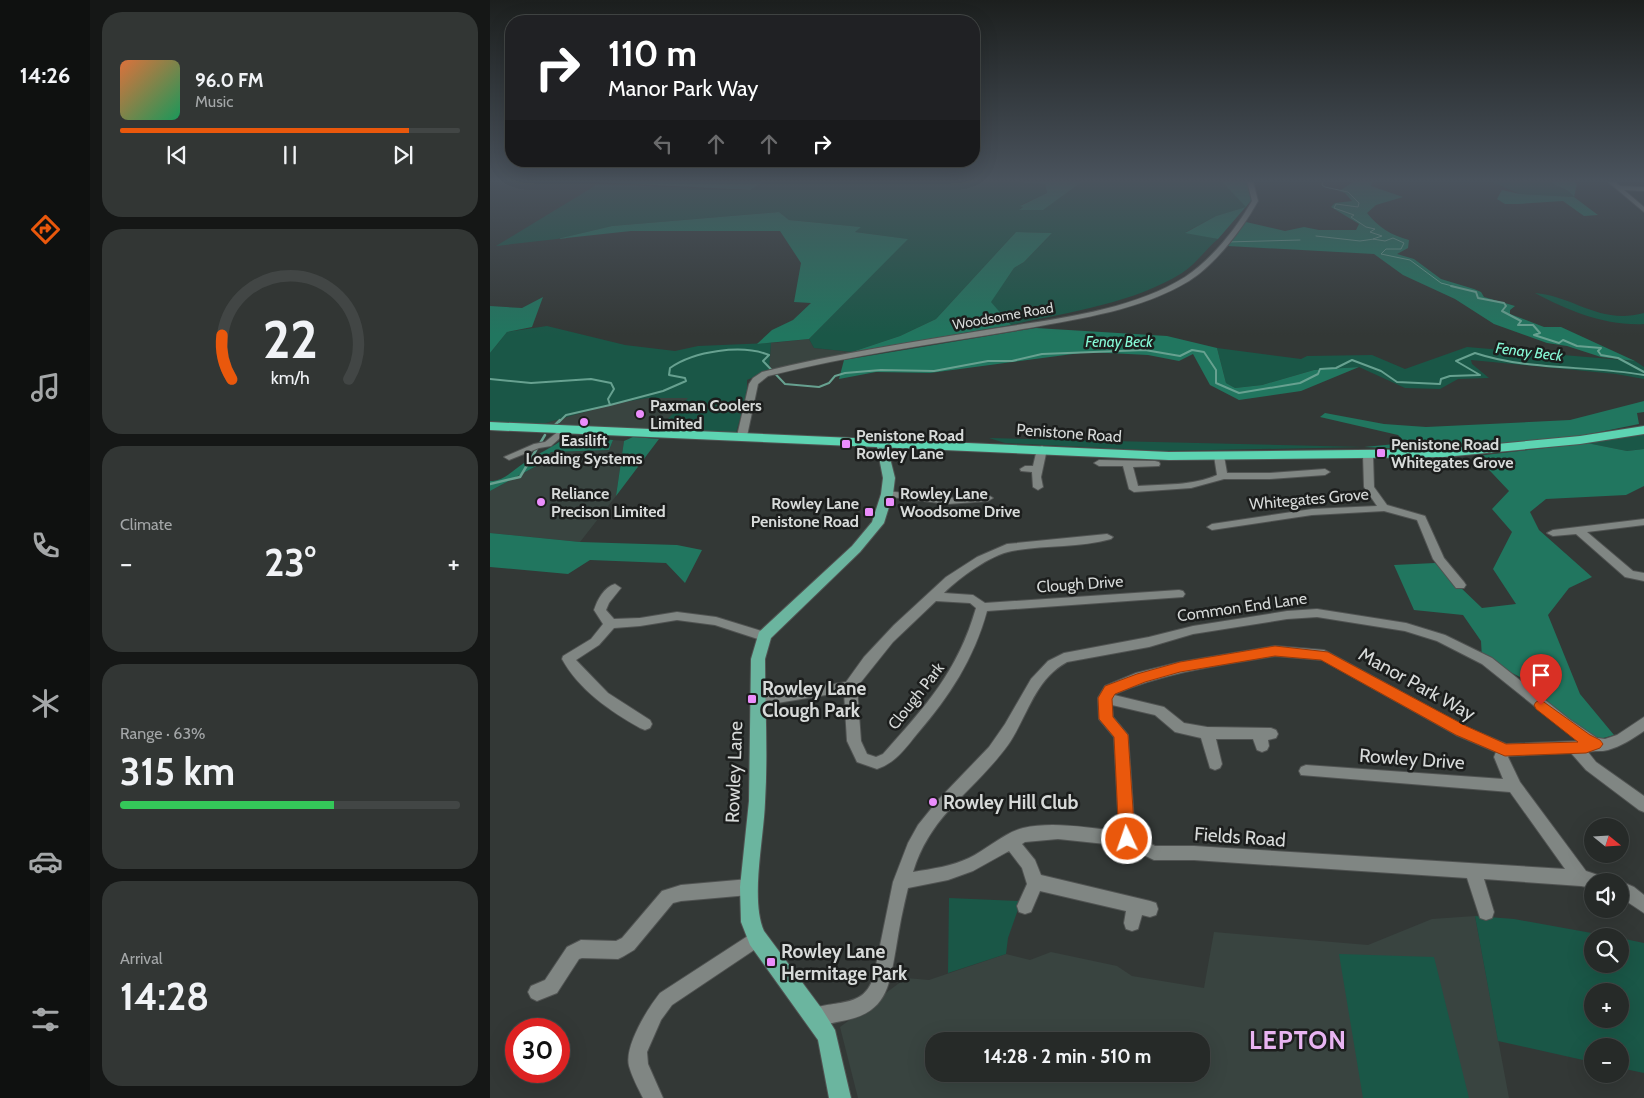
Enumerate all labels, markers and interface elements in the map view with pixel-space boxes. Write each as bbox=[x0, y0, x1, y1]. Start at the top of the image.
text: 110 m bbox=[608, 32, 697, 75]
icon: right bbox=[525, 35, 590, 100]
text: 14:26 bbox=[20, 62, 70, 89]
text: 96.0 FM bbox=[195, 69, 264, 92]
text: Manor Park Way bbox=[608, 75, 758, 102]
text: Music bbox=[195, 92, 233, 111]
icon: left bbox=[649, 130, 677, 158]
icon: ahead bbox=[702, 130, 730, 158]
icon: ahead bbox=[755, 130, 783, 158]
icon: right bbox=[808, 130, 836, 158]
icon: previous bbox=[163, 141, 191, 169]
icon: pause bbox=[276, 141, 304, 169]
icon: next bbox=[389, 141, 417, 169]
icon: directions bbox=[28, 212, 63, 247]
street label: Woodsome Road bbox=[951, 298, 1055, 334]
text: 22 bbox=[262, 308, 318, 371]
water label: Fenay Beck bbox=[1085, 333, 1153, 351]
water label: Fenay Beck bbox=[1494, 339, 1564, 365]
text: km/h bbox=[270, 367, 310, 388]
icon: music bbox=[28, 370, 63, 405]
place label: Paxman Coolers Limited bbox=[650, 396, 762, 433]
marker: Paxman Coolers Limited bbox=[634, 408, 646, 420]
marker: Easilift Loading Systems bbox=[578, 416, 590, 428]
street label: Penistone Road bbox=[1016, 420, 1122, 446]
place label: Penistone Road Rowley Lane bbox=[856, 426, 964, 463]
place label: Easilift Loading Systems bbox=[525, 431, 643, 468]
place label: Penistone Road Whitegates Grove bbox=[1391, 435, 1513, 472]
marker: Penistone Road Rowley Lane bbox=[840, 438, 852, 450]
marker: Penistone Road Whitegates Grove bbox=[1375, 447, 1387, 459]
place label: Reliance Precison Limited bbox=[551, 484, 666, 521]
place label: Rowley Lane Woodsome Drive bbox=[900, 484, 1020, 521]
street label: Whitegates Grove bbox=[1248, 484, 1370, 514]
place label: Rowley Lane Penistone Road bbox=[751, 494, 859, 531]
marker: Reliance Precison Limited bbox=[535, 496, 547, 508]
marker: Rowley Lane Woodsome Drive bbox=[884, 496, 896, 508]
marker: Rowley Lane Penistone Road bbox=[863, 506, 875, 518]
text: Climate bbox=[120, 515, 172, 534]
icon: phone bbox=[28, 528, 63, 563]
text: 23° bbox=[264, 539, 316, 586]
text: − bbox=[120, 546, 132, 580]
text: + bbox=[448, 546, 460, 580]
street label: Clough Drive bbox=[1036, 571, 1124, 597]
street label: Common End Lane bbox=[1176, 588, 1308, 626]
street label: Manor Park Way bbox=[1355, 642, 1480, 726]
pin bbox=[1520, 654, 1562, 705]
street label: Clough Park bbox=[884, 658, 949, 733]
icon: arrive bbox=[1527, 661, 1555, 689]
place label: Rowley Lane Clough Park bbox=[762, 677, 867, 722]
icon: climate bbox=[28, 686, 63, 721]
marker: Rowley Lane Clough Park bbox=[746, 693, 758, 705]
street label: Rowley Lane bbox=[721, 720, 747, 823]
text: Range · 63% bbox=[120, 724, 206, 743]
street label: Rowley Drive bbox=[1358, 744, 1466, 774]
text: 315 km bbox=[120, 748, 235, 795]
place label: Rowley Hill Club bbox=[943, 791, 1079, 814]
marker: Rowley Hill Club bbox=[927, 796, 939, 808]
position arrow bbox=[1100, 812, 1152, 864]
north arrow bbox=[1584, 818, 1629, 862]
map controls bbox=[1584, 818, 1629, 1083]
street label: Fields Road bbox=[1193, 822, 1287, 852]
icon: car bbox=[28, 844, 63, 879]
button: sound bbox=[1584, 873, 1629, 918]
button: search bbox=[1584, 928, 1629, 973]
place label: Rowley Lane Hermitage Park bbox=[781, 940, 908, 985]
text: Arrival bbox=[120, 949, 163, 968]
marker: Rowley Lane Hermitage Park bbox=[765, 956, 777, 968]
text: 14:28 bbox=[120, 973, 209, 1020]
button: + bbox=[1584, 983, 1629, 1028]
icon: filters bbox=[28, 1002, 63, 1037]
speed limit sign: 30 bbox=[505, 1018, 570, 1083]
district label: LEPTON bbox=[1249, 1025, 1347, 1055]
button: − bbox=[1584, 1038, 1629, 1083]
text: 14:28 · 2 min · 510 m bbox=[984, 1045, 1151, 1068]

